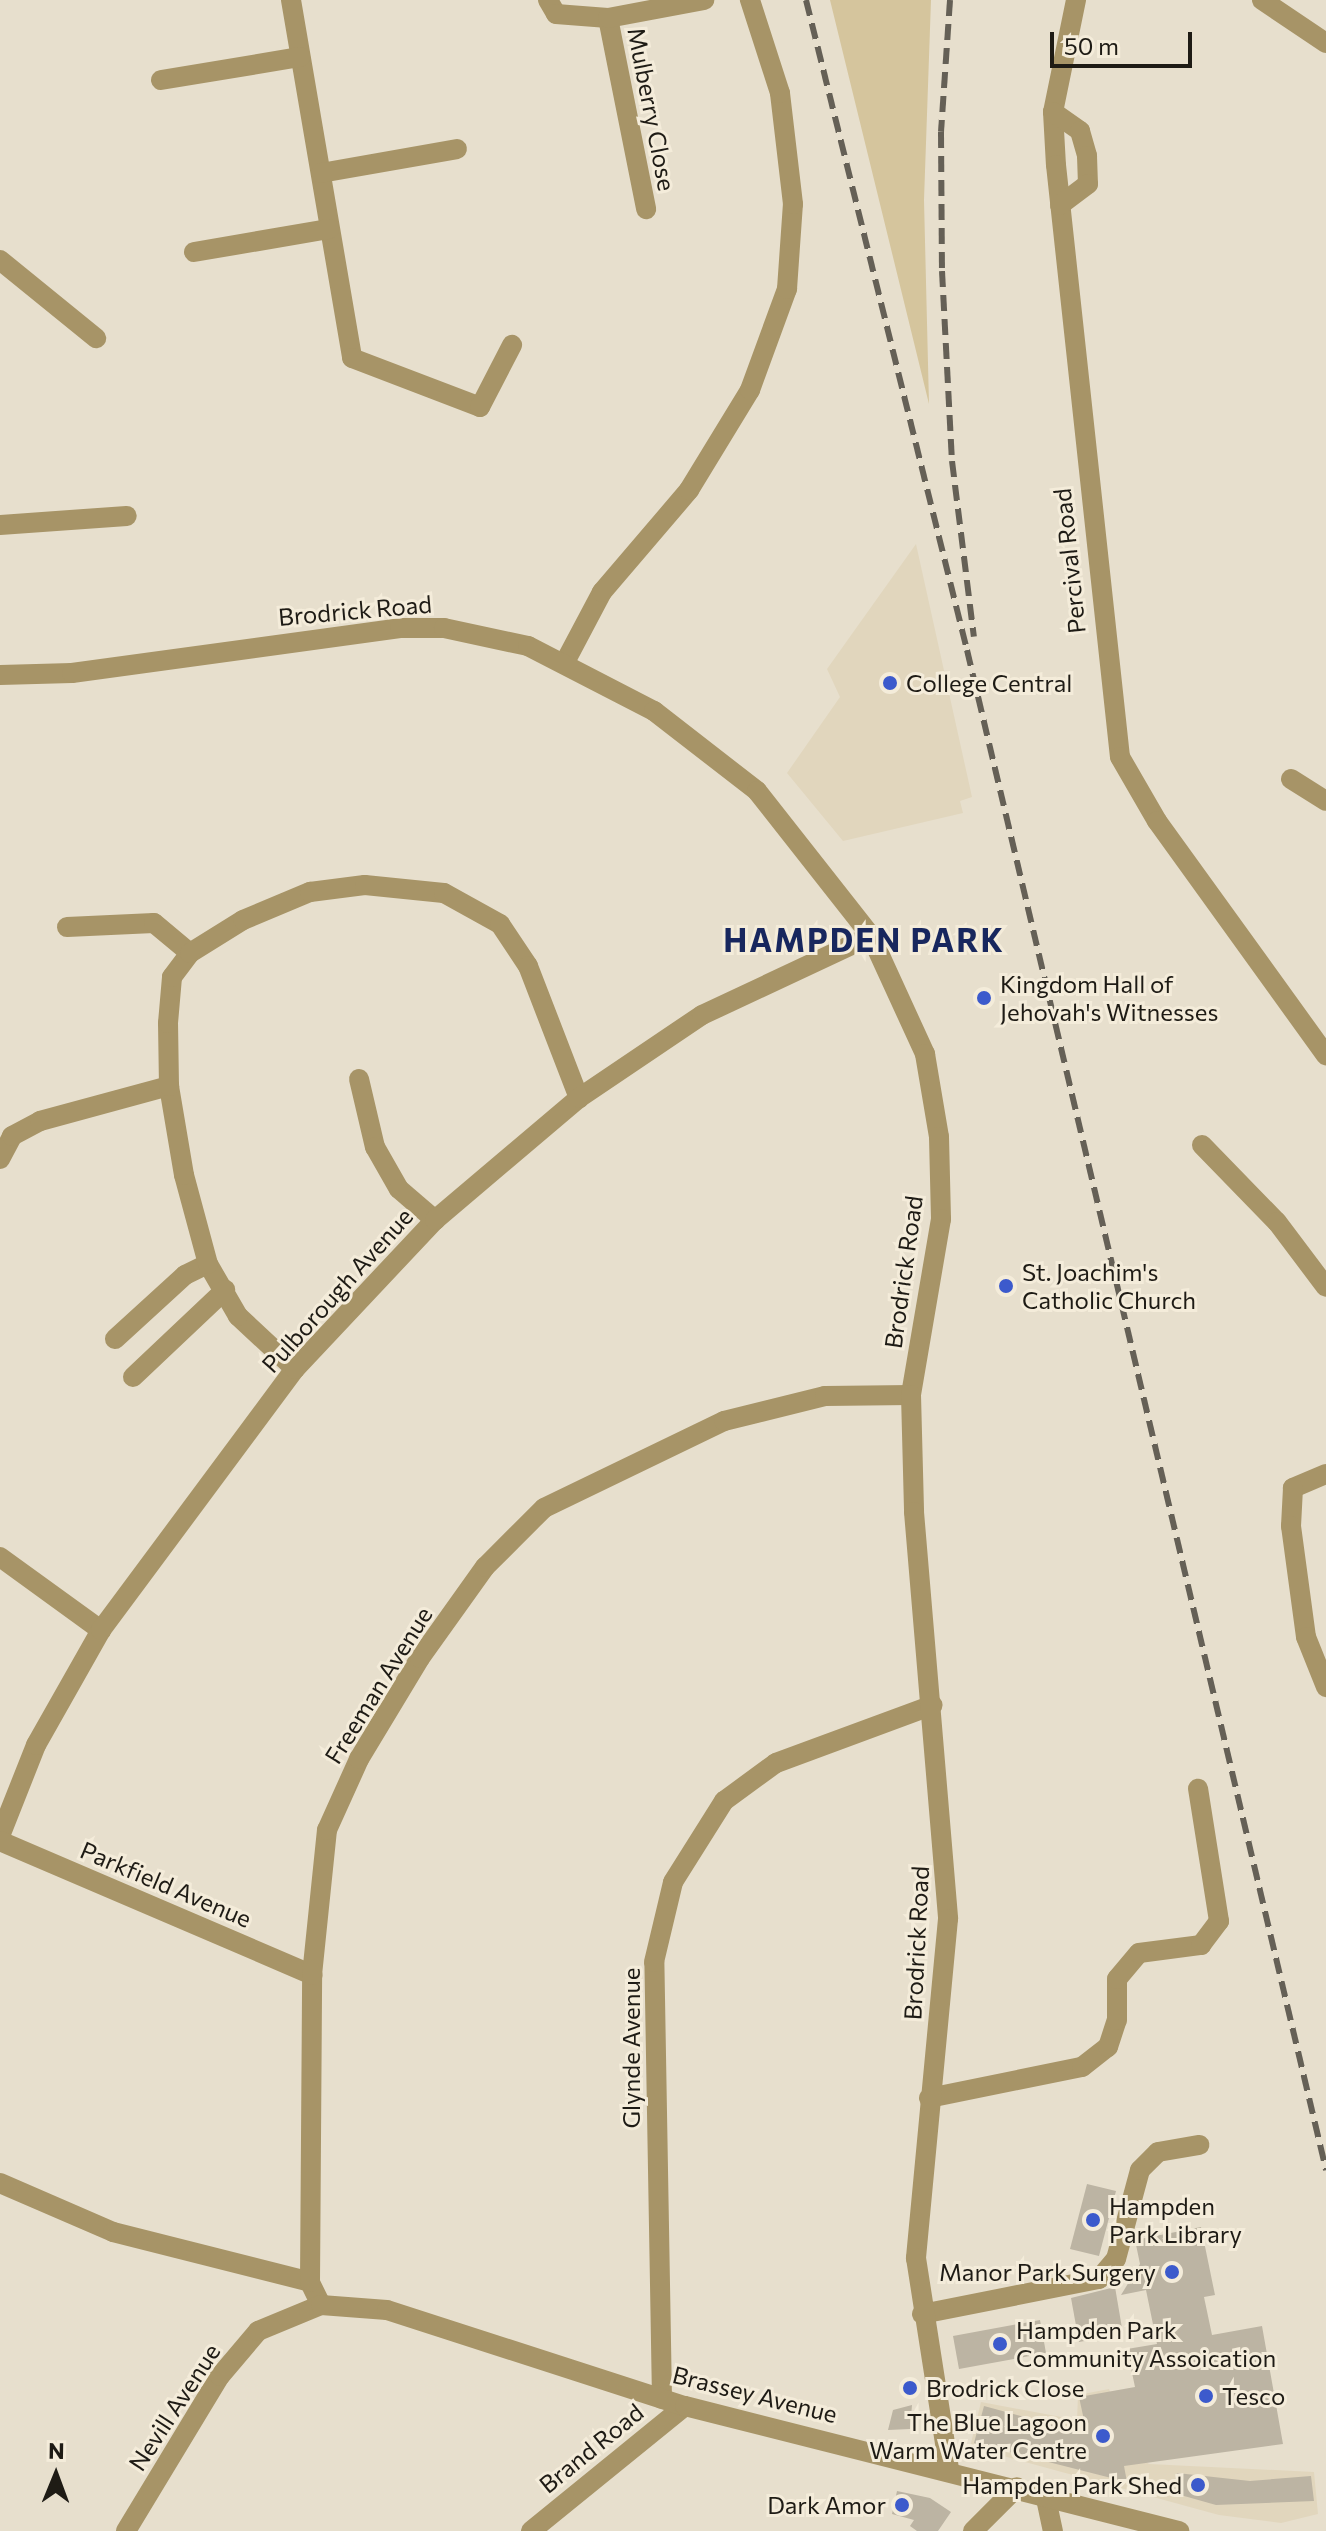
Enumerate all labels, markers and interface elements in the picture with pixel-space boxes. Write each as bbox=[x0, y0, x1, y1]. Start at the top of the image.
scale bar bbox=[1054, 16, 1196, 66]
street label: Mulberry Close bbox=[622, 25, 682, 193]
text: 50 m bbox=[1064, 31, 1119, 60]
street label: Percival Road bbox=[1047, 487, 1091, 635]
street label: Brodrick Road bbox=[277, 589, 433, 631]
place label: College Central bbox=[906, 669, 1072, 697]
marker: College Central bbox=[881, 674, 899, 692]
district label: HAMPDEN PARK bbox=[723, 920, 1005, 958]
place label: Kingdom Hall of Jehovah's Witnesses bbox=[1000, 970, 1218, 1026]
marker: Kingdom Hall of Jehovah's Witnesses bbox=[975, 989, 993, 1007]
street label: Brodrick Road bbox=[878, 1194, 928, 1350]
street label: Pulborough Avenue bbox=[256, 1202, 418, 1378]
place label: St. Joachim's Catholic Church bbox=[1022, 1258, 1196, 1314]
marker: St. Joachim's Catholic Church bbox=[997, 1277, 1015, 1295]
street label: Freeman Avenue bbox=[318, 1601, 438, 1769]
street label: Parkfield Avenue bbox=[76, 1835, 256, 1933]
street label: Brodrick Road bbox=[898, 1865, 934, 2021]
street label: Glynde Avenue bbox=[617, 1968, 645, 2128]
place label: Hampden Park Library bbox=[1109, 2192, 1242, 2248]
marker: Hampden Park Library bbox=[1084, 2211, 1102, 2229]
place label: Manor Park Surgery bbox=[939, 2258, 1156, 2286]
marker: Manor Park Surgery bbox=[1163, 2263, 1181, 2281]
place label: Hampden Park Community Assoication bbox=[1016, 2316, 1276, 2372]
marker: Hampden Park Community Assoication bbox=[991, 2335, 1009, 2353]
street label: Nevill Avenue bbox=[122, 2338, 226, 2476]
street label: Brassey Avenue bbox=[670, 2360, 840, 2428]
place label: Brodrick Close bbox=[926, 2374, 1084, 2402]
marker: Brodrick Close bbox=[901, 2379, 919, 2397]
place label: Tesco bbox=[1222, 2382, 1285, 2410]
marker: Tesco bbox=[1197, 2387, 1215, 2405]
street label: Brand Road bbox=[533, 2397, 649, 2499]
place label: The Blue Lagoon Warm Water Centre bbox=[869, 2408, 1087, 2464]
marker: The Blue Lagoon Warm Water Centre bbox=[1094, 2427, 1112, 2445]
north arrow bbox=[16, 2435, 96, 2515]
text: N bbox=[48, 2437, 65, 2464]
place label: Hampden Park Shed bbox=[962, 2471, 1182, 2499]
marker: Hampden Park Shed bbox=[1189, 2476, 1207, 2494]
place label: Dark Amor bbox=[767, 2491, 886, 2519]
marker: Dark Amor bbox=[893, 2496, 911, 2514]

